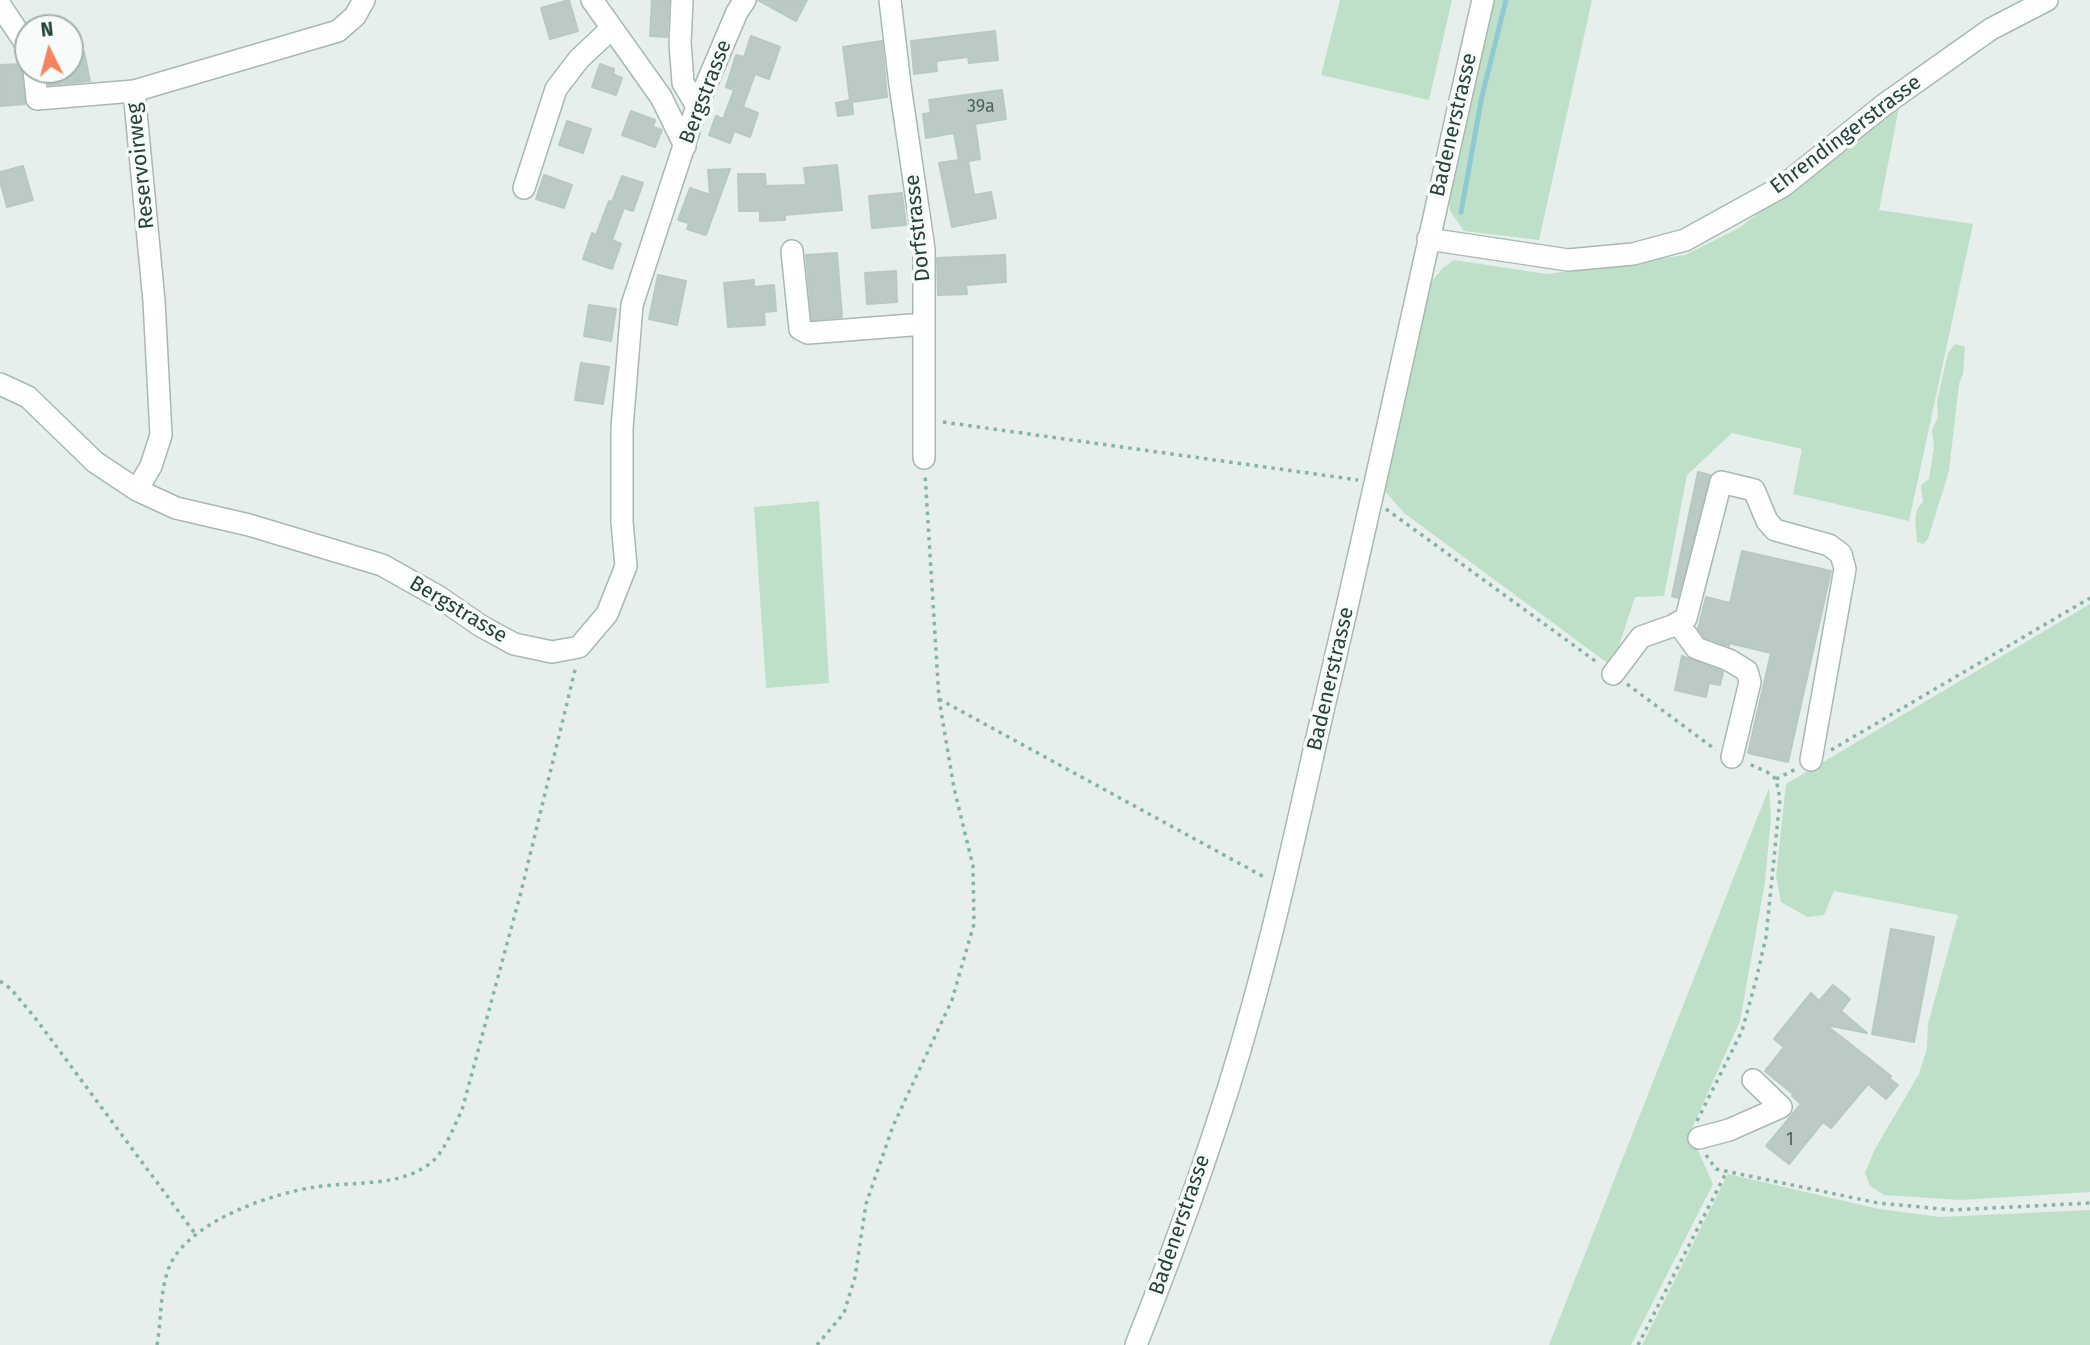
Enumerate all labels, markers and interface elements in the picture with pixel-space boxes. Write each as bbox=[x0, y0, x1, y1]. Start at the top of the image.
north arrow bbox=[14, 14, 84, 84]
text: N bbox=[39, 18, 54, 42]
street label: Bergstrasse bbox=[675, 36, 737, 148]
street label: Badenerstrasse bbox=[1425, 51, 1483, 199]
street label: Ehrendingerstrasse bbox=[1766, 70, 1926, 200]
house number: 39a bbox=[967, 96, 995, 118]
street label: Reservoirweg bbox=[122, 101, 160, 231]
street label: Dorfstrasse bbox=[900, 173, 936, 283]
street label: Bergstrasse bbox=[405, 571, 511, 649]
street label: Badenerstrasse bbox=[1302, 605, 1360, 753]
house number: 1 bbox=[1786, 1129, 1794, 1151]
street label: Badenerstrasse bbox=[1144, 1152, 1216, 1298]

